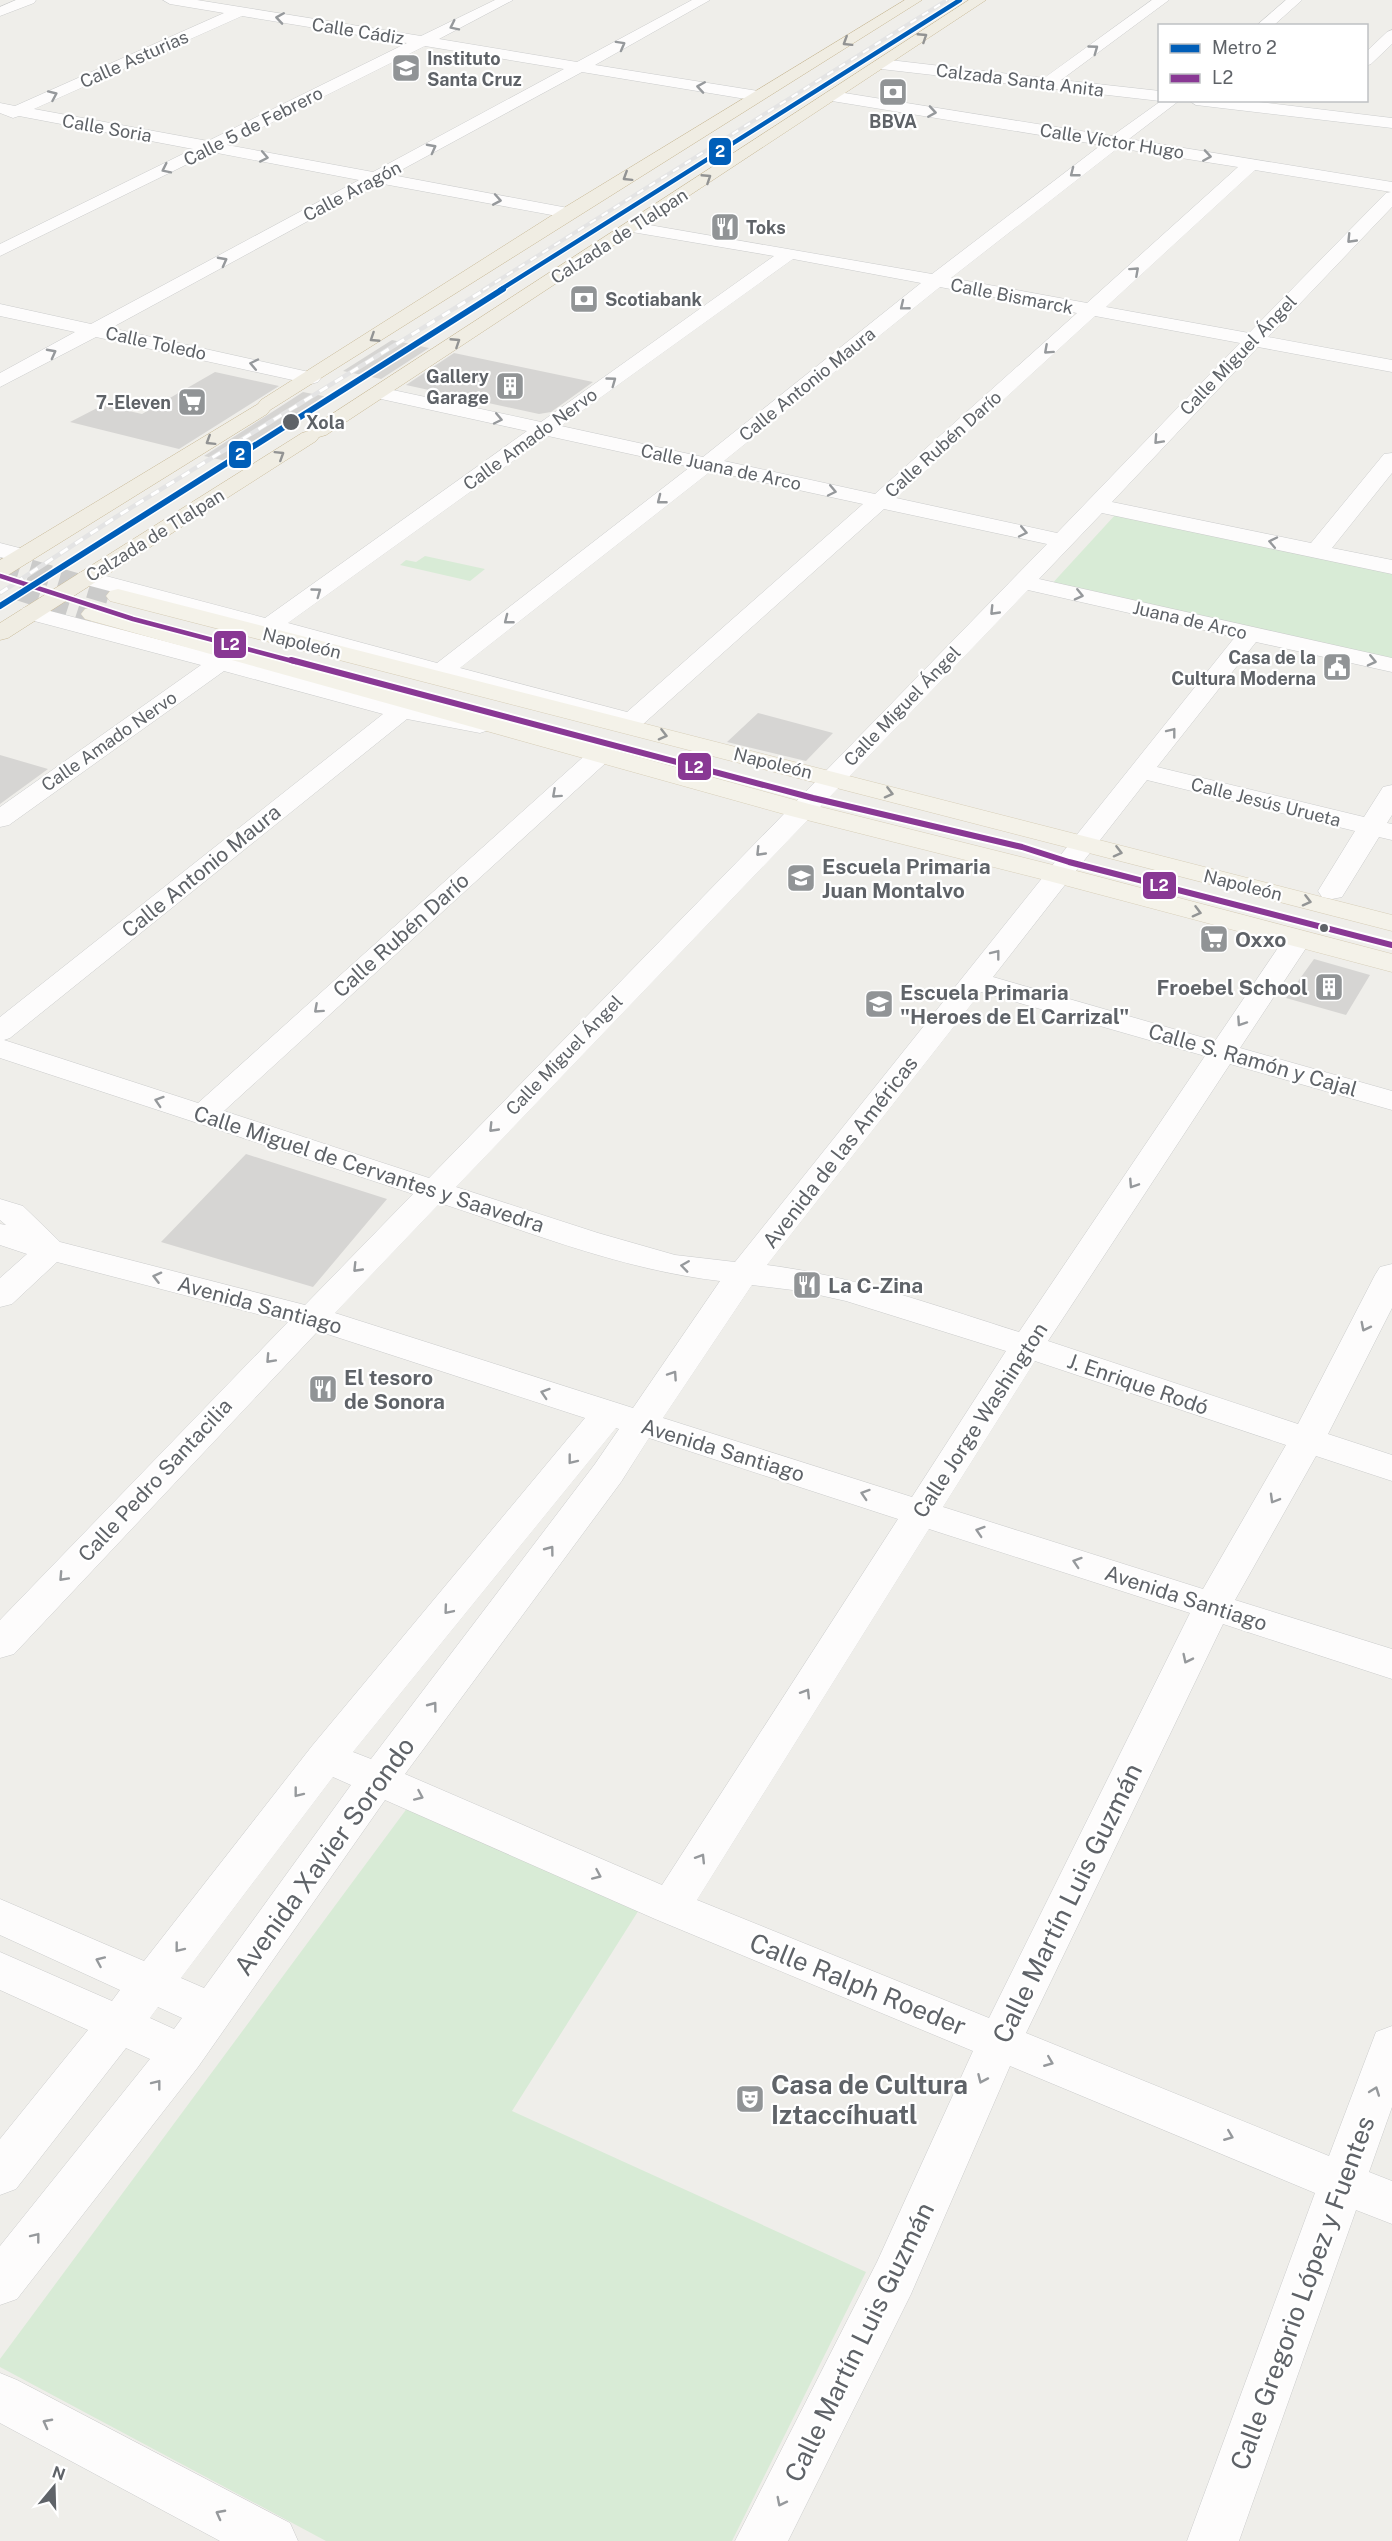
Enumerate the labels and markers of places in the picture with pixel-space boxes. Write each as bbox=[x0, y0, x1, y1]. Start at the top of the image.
place label: Instituto Santa Cruz bbox=[427, 48, 522, 90]
school or university icon: Instituto Santa Cruz bbox=[390, 52, 422, 84]
bank icon: BBVA bbox=[877, 76, 909, 108]
place label: BBVA bbox=[869, 111, 917, 132]
restaurant icon: Toks bbox=[709, 211, 741, 243]
place label: Toks bbox=[746, 217, 786, 238]
bank icon: Scotiabank bbox=[568, 283, 600, 315]
place label: Scotiabank bbox=[605, 289, 703, 310]
place label: Gallery Garage bbox=[426, 366, 489, 408]
building icon: Gallery Garage bbox=[494, 370, 526, 402]
supermarket icon: 7-Eleven bbox=[176, 386, 208, 418]
place label: 7-Eleven bbox=[96, 392, 171, 413]
marker: Xola bbox=[281, 412, 301, 432]
place label: Xola bbox=[306, 412, 345, 433]
place label: Casa de la Cultura Moderna bbox=[1171, 647, 1316, 689]
public building icon: Casa de la Cultura Moderna bbox=[1321, 651, 1353, 683]
place label: Escuela Primaria Juan Montalvo bbox=[822, 854, 991, 903]
school or university icon: Escuela Primaria Juan Montalvo bbox=[785, 862, 817, 894]
unlabelled marker bbox=[1318, 922, 1330, 934]
supermarket icon: Oxxo bbox=[1198, 923, 1230, 955]
place label: Oxxo bbox=[1235, 927, 1286, 952]
building icon: Froebel School bbox=[1313, 971, 1345, 1003]
place label: Froebel School bbox=[1156, 975, 1308, 1000]
place label: Escuela Primaria "Heroes de El Carrizal" bbox=[900, 980, 1129, 1029]
school or university icon: Escuela Primaria "Heroes de El Carrizal" bbox=[863, 988, 895, 1020]
restaurant icon: La C-Zina bbox=[791, 1269, 823, 1301]
place label: La C-Zina bbox=[828, 1273, 923, 1298]
place label: El tesoro de Sonora bbox=[344, 1365, 445, 1414]
restaurant icon: El tesoro de Sonora bbox=[307, 1373, 339, 1405]
place label: Casa de Cultura Iztaccíhuatl bbox=[771, 2069, 968, 2130]
theatre icon: Casa de Cultura Iztaccíhuatl bbox=[734, 2083, 766, 2115]

